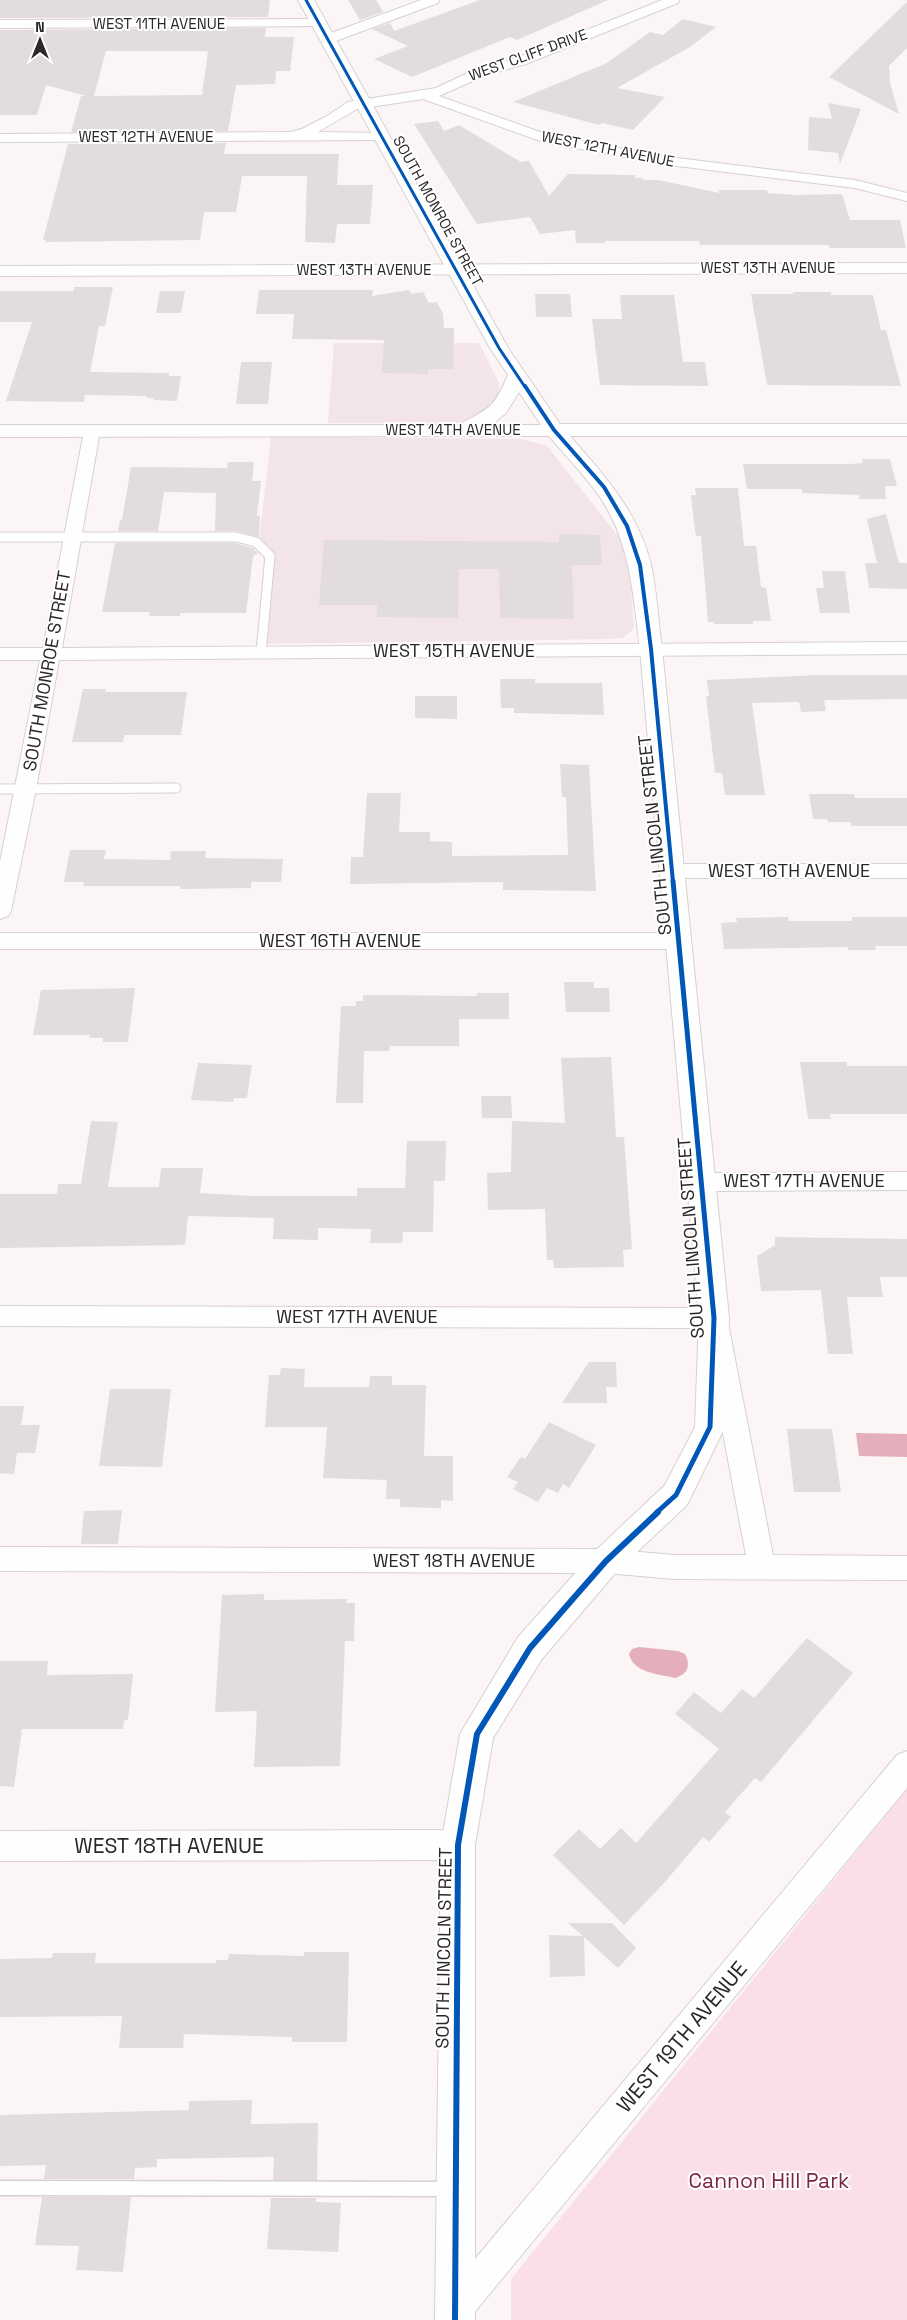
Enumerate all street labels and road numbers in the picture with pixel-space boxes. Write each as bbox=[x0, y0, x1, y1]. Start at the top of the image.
street label: WEST 11TH AVENUE bbox=[93, 14, 225, 33]
street label: WEST CLIFF DRIVE bbox=[466, 24, 590, 85]
street label: WEST 12TH AVENUE bbox=[540, 126, 676, 171]
street label: WEST 12TH AVENUE bbox=[78, 127, 214, 146]
street label: SOUTH MONROE STREET bbox=[389, 132, 488, 290]
street label: WEST 13TH AVENUE bbox=[700, 258, 836, 277]
street label: WEST 13TH AVENUE bbox=[296, 260, 432, 279]
street label: WEST 14TH AVENUE bbox=[385, 420, 521, 439]
street label: SOUTH MONROE STREET bbox=[18, 569, 76, 773]
street label: WEST 15TH AVENUE bbox=[373, 639, 535, 662]
street label: SOUTH LINCOLN STREET bbox=[632, 733, 676, 936]
street label: WEST 16TH AVENUE bbox=[708, 859, 870, 882]
street label: WEST 16TH AVENUE bbox=[259, 929, 421, 952]
street label: SOUTH LINCOLN STREET bbox=[672, 1136, 709, 1339]
street label: WEST 17TH AVENUE bbox=[723, 1169, 885, 1192]
street label: WEST 17TH AVENUE bbox=[276, 1305, 438, 1328]
street label: WEST 18TH AVENUE bbox=[373, 1549, 535, 1572]
street label: WEST 18TH AVENUE bbox=[74, 1832, 264, 1859]
street label: SOUTH LINCOLN STREET bbox=[430, 1847, 457, 2049]
street label: WEST 19TH AVENUE bbox=[610, 1956, 753, 2118]

